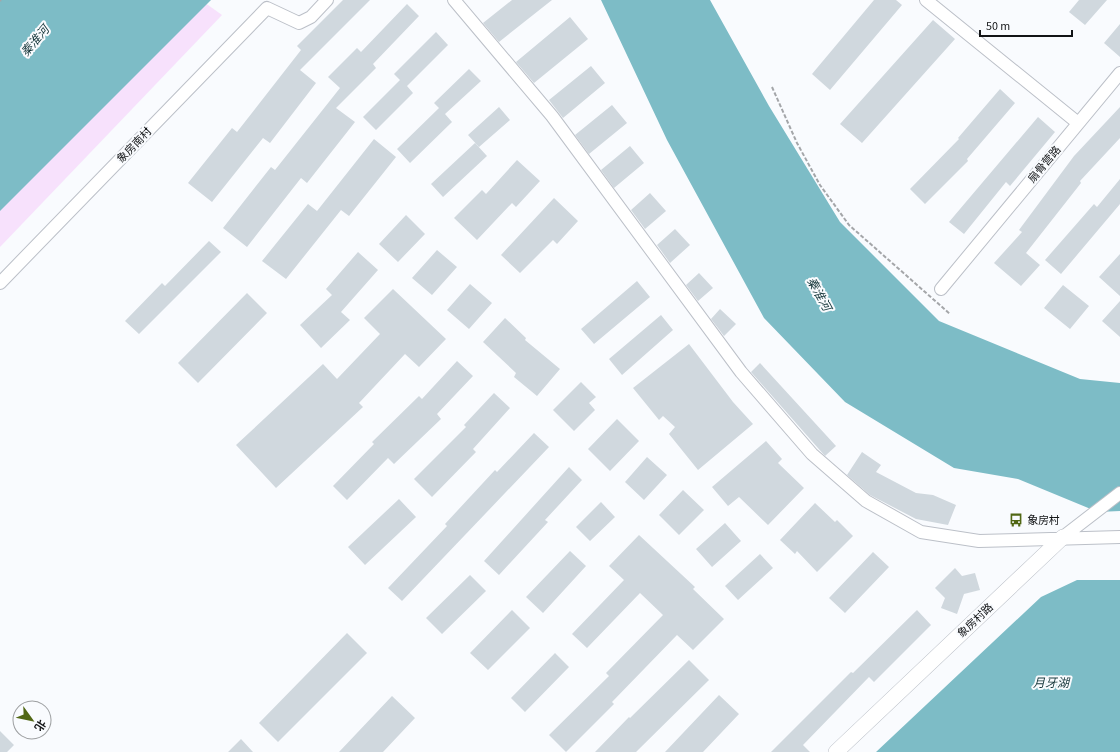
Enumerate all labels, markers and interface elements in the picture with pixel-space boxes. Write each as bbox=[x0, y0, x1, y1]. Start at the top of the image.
scale bar bbox=[980, 12, 1072, 38]
text: 50 m bbox=[986, 18, 1010, 35]
water label: 秦淮河 bbox=[17, 21, 55, 61]
street label: 象房南村 bbox=[114, 124, 155, 166]
street label: 扇骨营路 bbox=[1024, 143, 1064, 186]
water label: 秦淮河 bbox=[802, 274, 836, 316]
bus stop icon: 象房村 bbox=[1008, 512, 1024, 528]
place label: 象房村 bbox=[1027, 513, 1060, 528]
street label: 象房村路 bbox=[954, 600, 997, 641]
water label: 月牙湖 bbox=[1033, 675, 1071, 692]
north arrow bbox=[12, 700, 52, 740]
text: 北 bbox=[31, 716, 49, 734]

